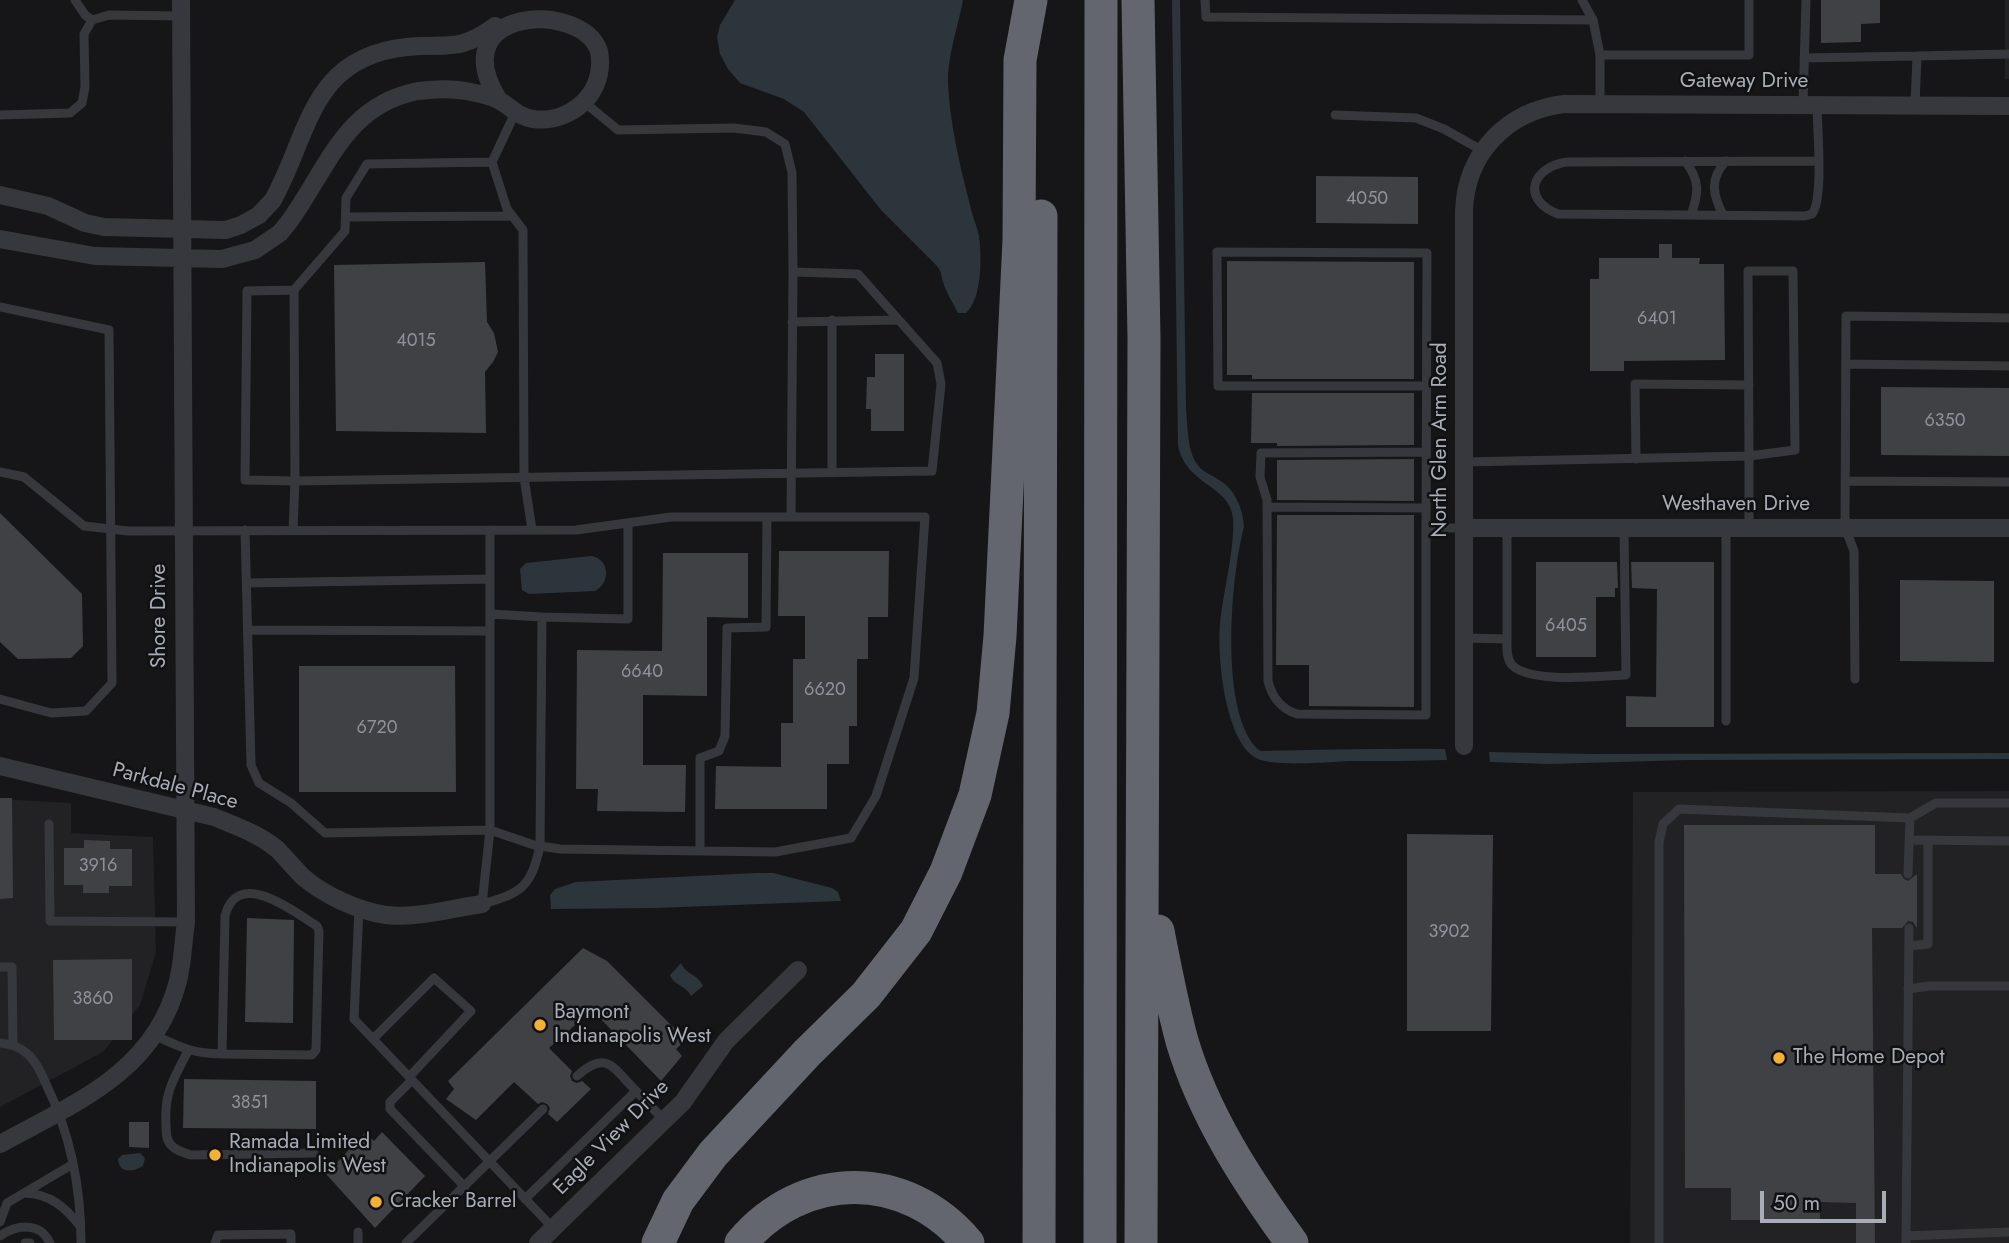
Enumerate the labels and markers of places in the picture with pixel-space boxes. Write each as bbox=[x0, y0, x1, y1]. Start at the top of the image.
place label: Baymont Indianapolis West bbox=[554, 1000, 711, 1050]
marker: Baymont Indianapolis West bbox=[532, 1017, 548, 1033]
place label: The Home Depot bbox=[1793, 1045, 1944, 1071]
marker: The Home Depot bbox=[1771, 1050, 1787, 1066]
place label: Ramada Limited Indianapolis West bbox=[229, 1130, 386, 1180]
marker: Ramada Limited Indianapolis West bbox=[207, 1147, 223, 1163]
place label: Cracker Barrel bbox=[390, 1189, 517, 1215]
marker: Cracker Barrel bbox=[368, 1194, 384, 1210]

